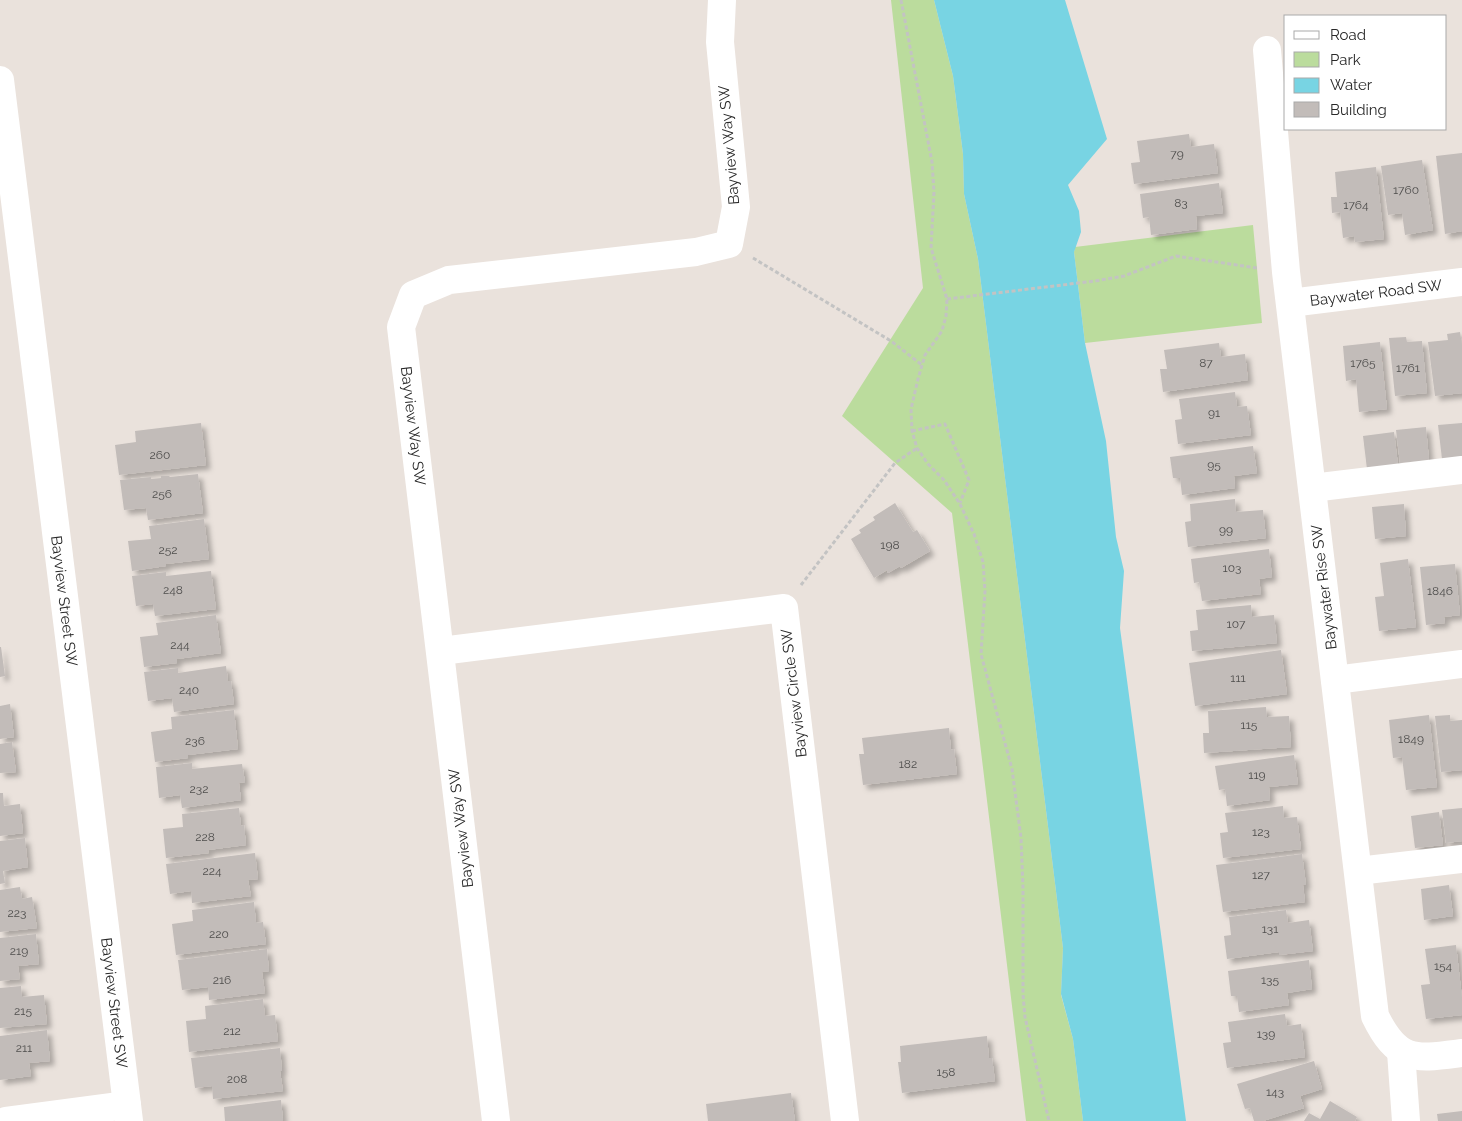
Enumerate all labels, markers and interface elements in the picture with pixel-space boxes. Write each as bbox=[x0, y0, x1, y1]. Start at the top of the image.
legend bbox=[1284, 15, 1447, 130]
text: Road bbox=[1330, 26, 1366, 44]
text: Park bbox=[1330, 51, 1361, 69]
text: Water bbox=[1330, 76, 1373, 94]
street label: Bayview Way SW bbox=[715, 84, 743, 206]
text: Building bbox=[1330, 101, 1387, 119]
house number: 79 bbox=[1170, 147, 1184, 161]
house number: 1760 bbox=[1393, 183, 1419, 197]
house number: 83 bbox=[1174, 196, 1188, 210]
house number: 1764 bbox=[1343, 198, 1369, 212]
street label: Baywater Road SW bbox=[1309, 276, 1443, 310]
house number: 87 bbox=[1199, 356, 1213, 370]
house number: 1765 bbox=[1350, 356, 1376, 370]
house number: 1761 bbox=[1396, 361, 1420, 375]
street label: Bayview Way SW bbox=[397, 365, 429, 487]
house number: 91 bbox=[1208, 406, 1220, 420]
house number: 260 bbox=[150, 448, 170, 462]
house number: 95 bbox=[1207, 458, 1221, 472]
house number: 256 bbox=[152, 487, 172, 501]
house number: 99 bbox=[1219, 523, 1233, 537]
street label: Baywater Rise SW bbox=[1307, 523, 1341, 651]
street label: Bayview Street SW bbox=[47, 535, 81, 668]
house number: 198 bbox=[880, 538, 900, 552]
house number: 252 bbox=[158, 543, 178, 557]
house number: 103 bbox=[1223, 561, 1241, 575]
house number: 248 bbox=[163, 583, 183, 597]
house number: 1846 bbox=[1427, 584, 1453, 598]
house number: 107 bbox=[1227, 617, 1246, 631]
street label: Bayview Circle SW bbox=[777, 627, 811, 758]
house number: 244 bbox=[170, 638, 190, 652]
house number: 111 bbox=[1230, 671, 1246, 685]
house number: 240 bbox=[179, 683, 199, 697]
house number: 115 bbox=[1241, 718, 1258, 732]
house number: 1849 bbox=[1398, 732, 1424, 746]
house number: 236 bbox=[185, 734, 205, 748]
house number: 182 bbox=[899, 757, 917, 771]
street label: Bayview Way SW bbox=[445, 767, 477, 889]
house number: 119 bbox=[1248, 768, 1266, 782]
house number: 232 bbox=[190, 782, 208, 796]
house number: 123 bbox=[1252, 825, 1270, 839]
house number: 228 bbox=[195, 830, 215, 844]
house number: 224 bbox=[202, 864, 222, 878]
house number: 127 bbox=[1252, 868, 1270, 882]
house number: 223 bbox=[8, 906, 26, 920]
house number: 131 bbox=[1262, 922, 1278, 936]
house number: 220 bbox=[209, 927, 229, 941]
street label: Bayview Street SW bbox=[97, 937, 131, 1070]
house number: 219 bbox=[10, 944, 28, 958]
house number: 154 bbox=[1434, 959, 1453, 973]
house number: 216 bbox=[213, 973, 231, 987]
house number: 135 bbox=[1261, 973, 1279, 987]
house number: 215 bbox=[14, 1004, 32, 1018]
house number: 212 bbox=[223, 1024, 241, 1038]
house number: 139 bbox=[1257, 1027, 1275, 1041]
house number: 211 bbox=[16, 1041, 32, 1055]
house number: 158 bbox=[937, 1065, 955, 1079]
house number: 208 bbox=[227, 1072, 247, 1086]
house number: 143 bbox=[1266, 1085, 1284, 1099]

